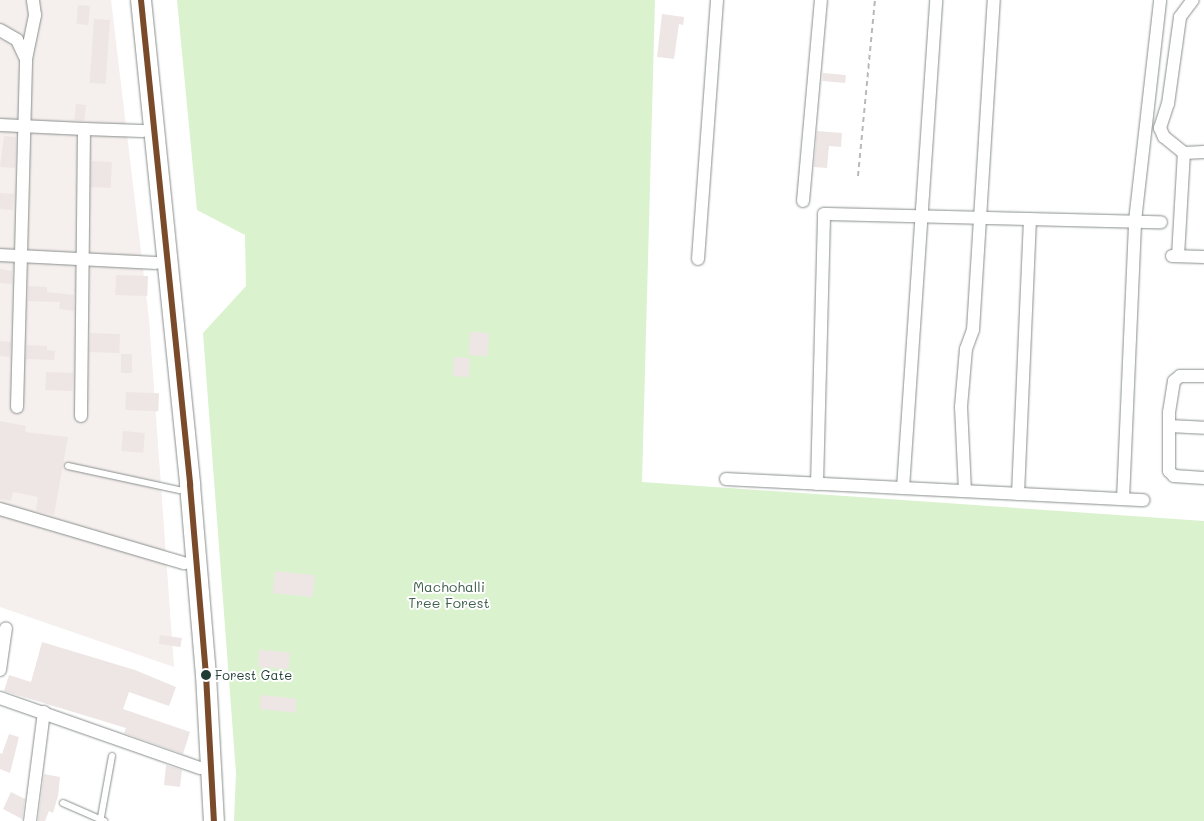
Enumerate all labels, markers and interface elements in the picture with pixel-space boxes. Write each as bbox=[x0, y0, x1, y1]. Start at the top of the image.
park label: Machohalli Tree Forest bbox=[408, 579, 490, 612]
place label: Forest Gate bbox=[215, 667, 292, 683]
marker: Forest Gate bbox=[201, 670, 211, 680]

